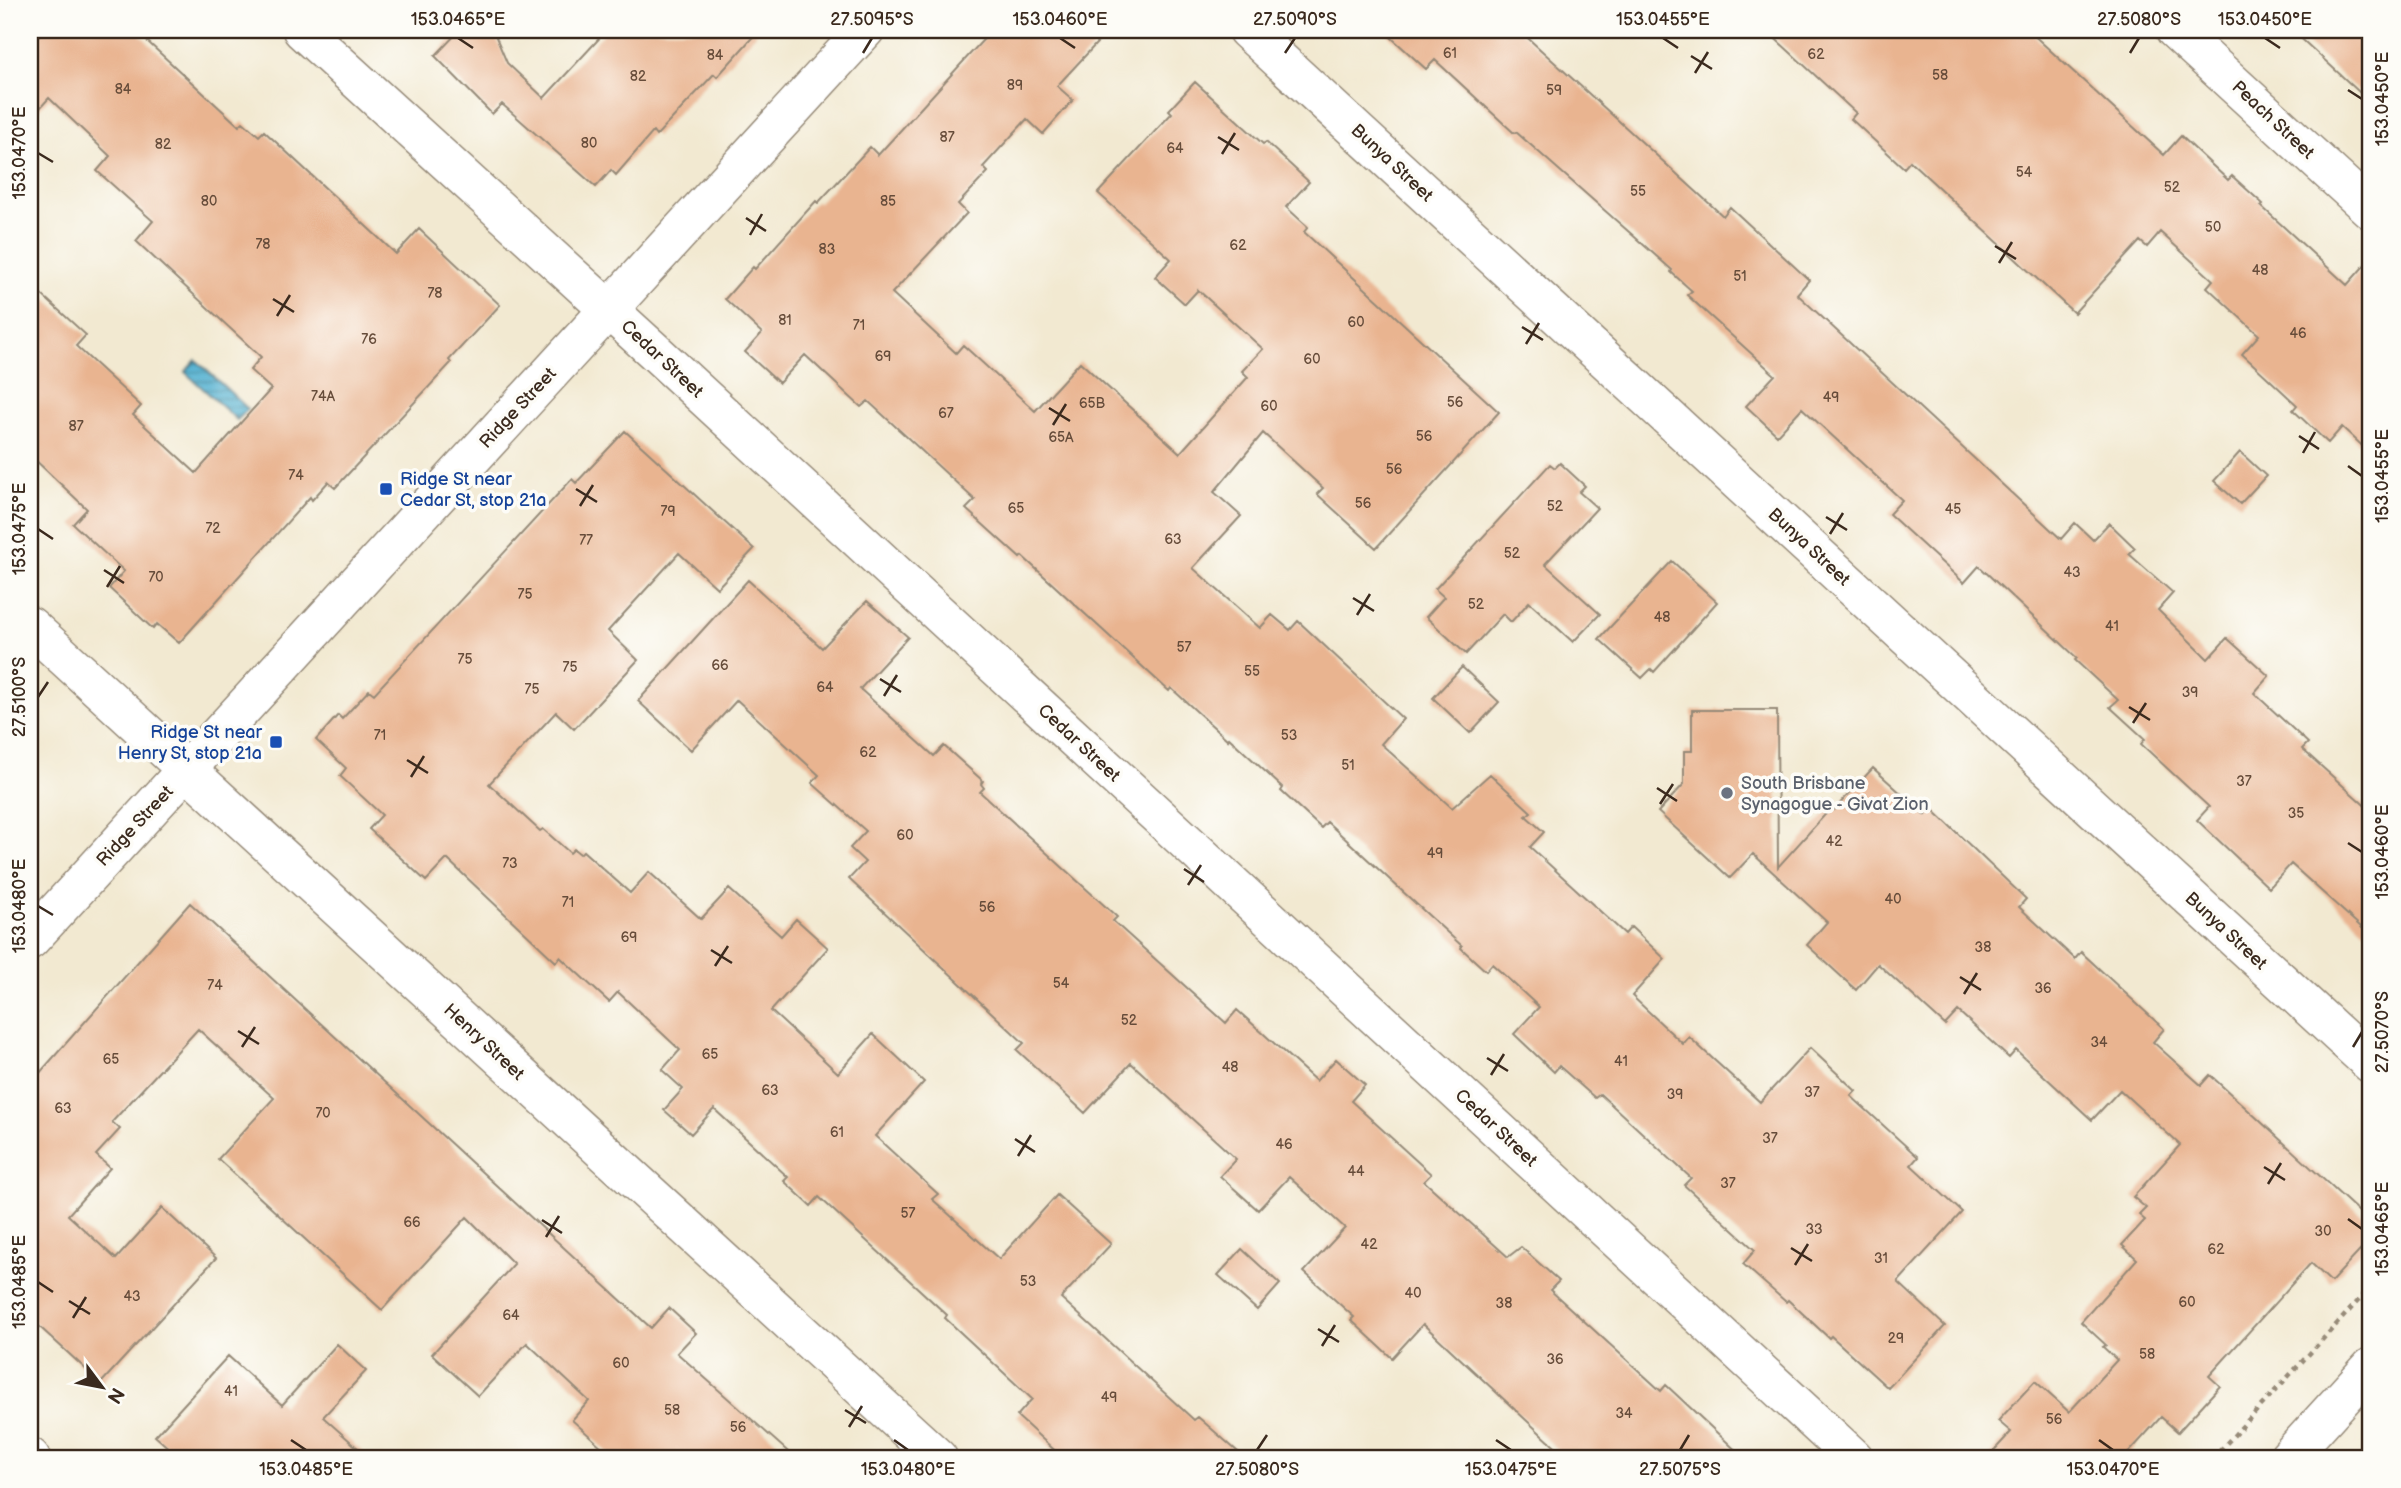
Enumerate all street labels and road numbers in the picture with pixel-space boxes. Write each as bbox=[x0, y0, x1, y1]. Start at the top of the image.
street label: Peach Street bbox=[2227, 77, 2319, 164]
street label: Bunya Street bbox=[1347, 120, 1438, 207]
street label: Cedar Street bbox=[617, 316, 708, 403]
street label: Ridge Street bbox=[475, 363, 561, 453]
street label: Bunya Street bbox=[1764, 504, 1855, 591]
street label: Cedar Street bbox=[1034, 700, 1125, 787]
street label: Ridge Street bbox=[92, 781, 178, 871]
street label: Bunya Street bbox=[2181, 888, 2272, 975]
street label: Henry Street bbox=[439, 999, 529, 1085]
street label: Cedar Street bbox=[1451, 1085, 1542, 1172]

